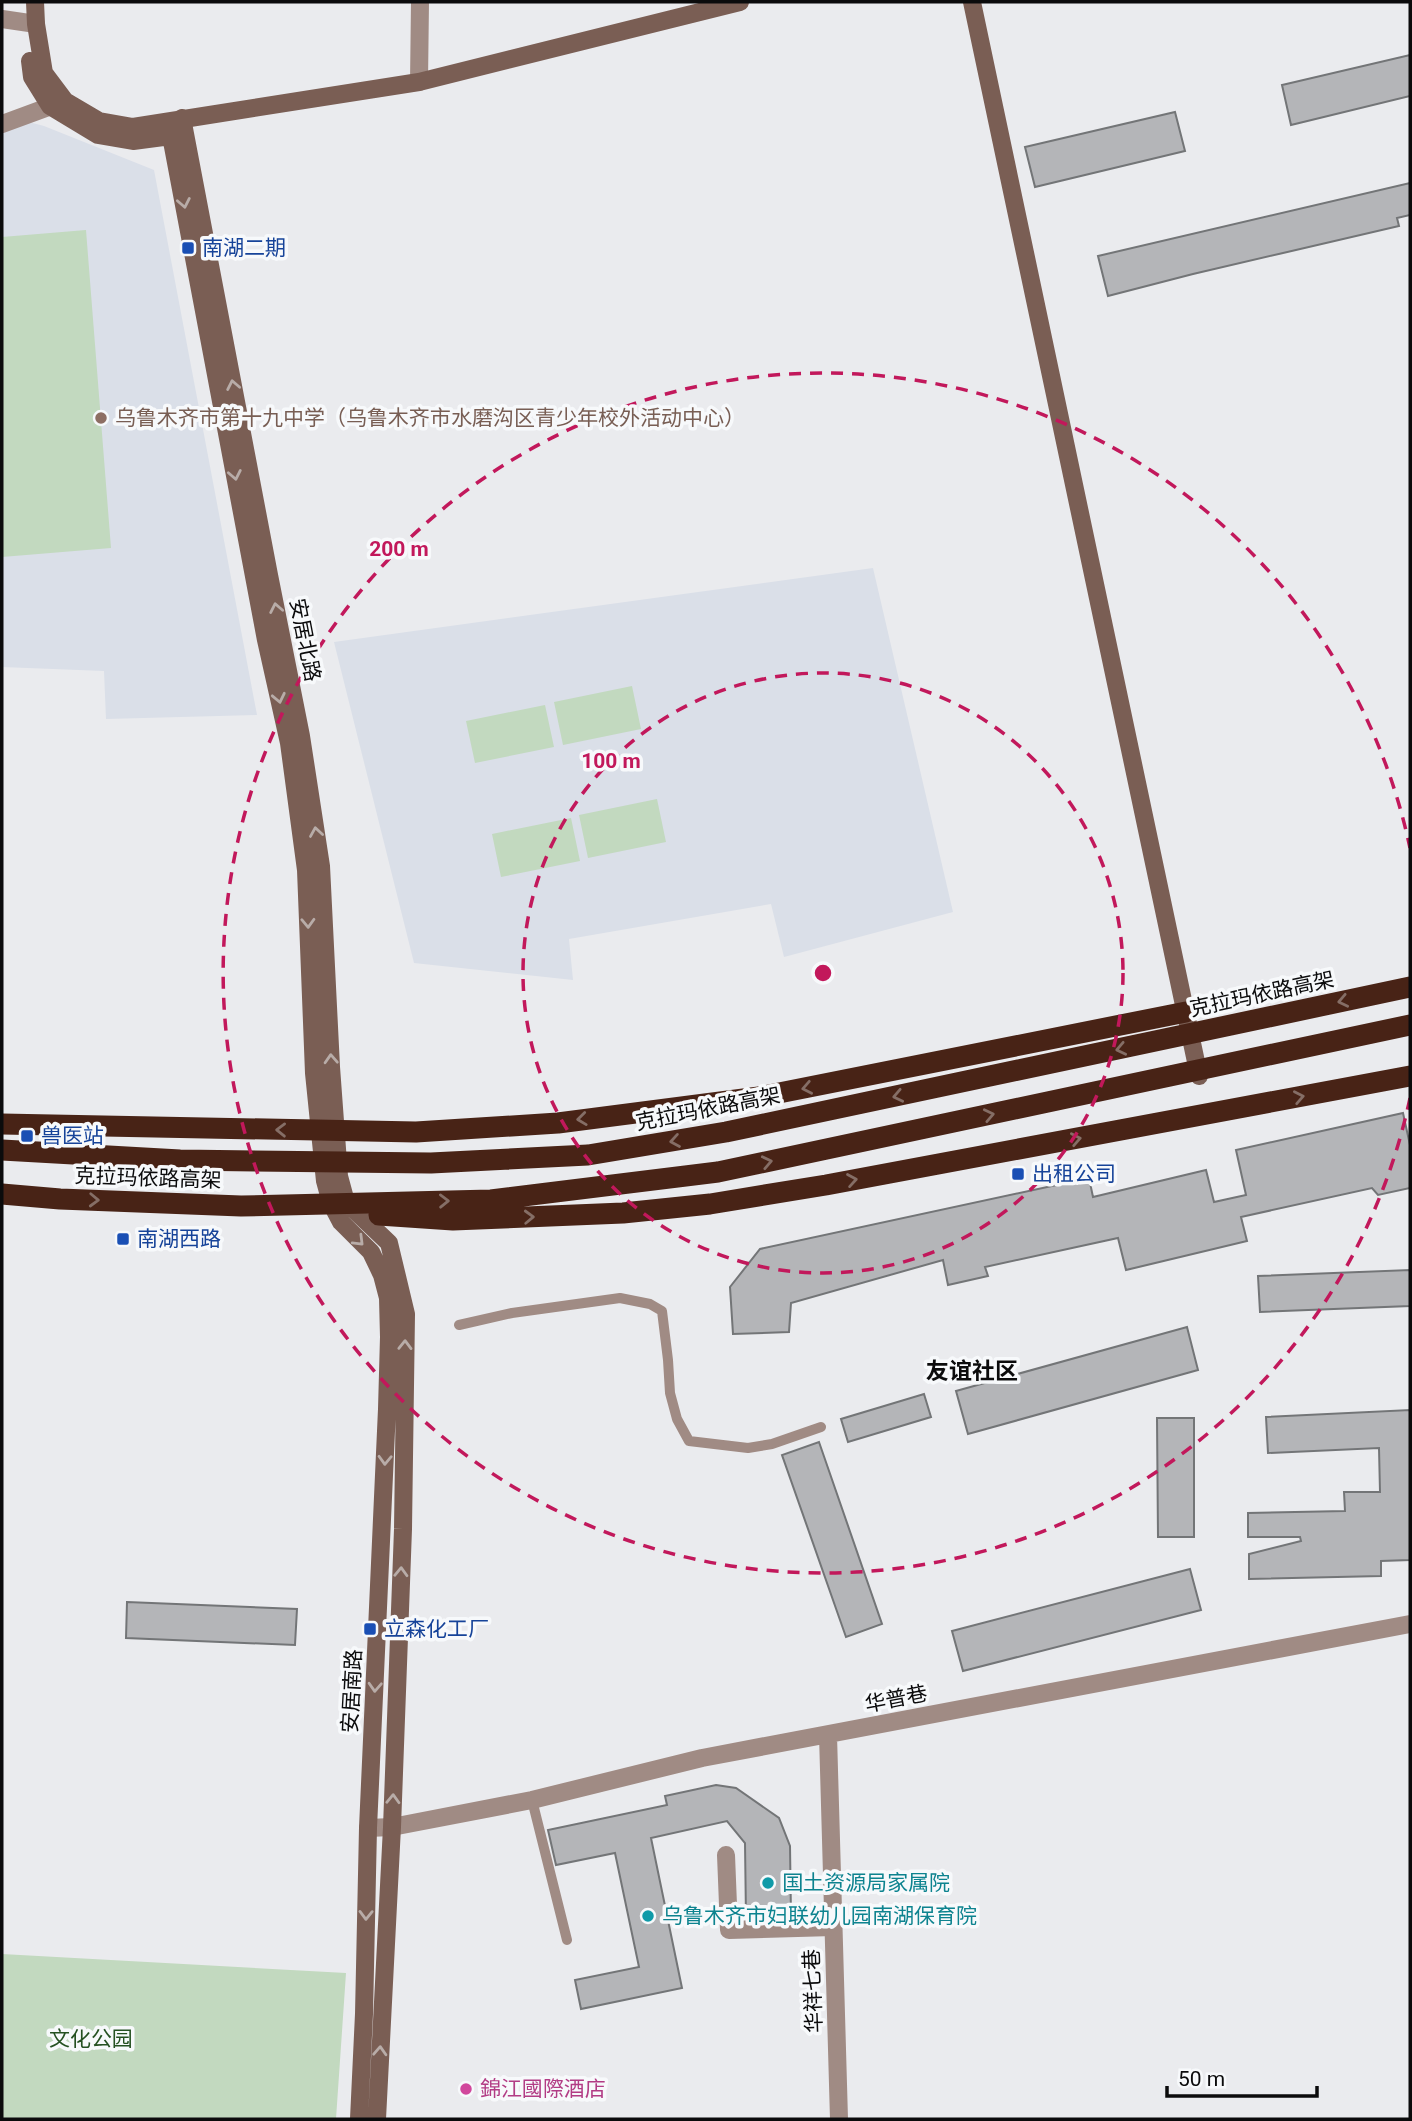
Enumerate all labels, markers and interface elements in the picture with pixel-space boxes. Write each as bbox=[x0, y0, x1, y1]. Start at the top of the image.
one-way arrow bbox=[176, 197, 191, 209]
place label: 南湖二期 bbox=[202, 236, 286, 260]
marker: 南湖二期 bbox=[180, 240, 196, 256]
one-way arrow bbox=[226, 379, 241, 391]
place label: 乌鲁木齐市第十九中学（乌鲁木齐市水磨沟区青少年校外活动中心） bbox=[115, 406, 745, 430]
marker: 乌鲁木齐市第十九中学（乌鲁木齐市水磨沟区青少年校外活动中心） bbox=[93, 410, 109, 426]
one-way arrow bbox=[227, 469, 242, 481]
text: 200 m bbox=[369, 537, 429, 561]
street label: 安居北路 bbox=[285, 596, 325, 684]
one-way arrow bbox=[269, 602, 284, 614]
one-way arrow bbox=[270, 692, 285, 704]
text: 100 m bbox=[581, 749, 641, 773]
one-way arrow bbox=[309, 826, 324, 838]
one-way arrow bbox=[301, 918, 316, 929]
centre of rings bbox=[811, 961, 835, 985]
street label: 克拉玛依路高架 bbox=[1188, 967, 1336, 1021]
one-way arrow bbox=[1337, 993, 1349, 1008]
one-way arrow bbox=[1115, 1040, 1127, 1055]
one-way arrow bbox=[323, 1053, 338, 1064]
one-way arrow bbox=[801, 1079, 813, 1094]
street label: 克拉玛依路高架 bbox=[634, 1083, 782, 1135]
one-way arrow bbox=[892, 1087, 904, 1102]
one-way arrow bbox=[1293, 1090, 1305, 1105]
one-way arrow bbox=[983, 1108, 995, 1123]
one-way arrow bbox=[576, 1112, 588, 1127]
one-way arrow bbox=[276, 1122, 286, 1138]
place label: 兽医站 bbox=[41, 1124, 104, 1148]
marker: 兽医站 bbox=[19, 1128, 35, 1144]
one-way arrow bbox=[1070, 1132, 1082, 1147]
one-way arrow bbox=[669, 1133, 681, 1148]
one-way arrow bbox=[761, 1155, 773, 1170]
place label: 出租公司 bbox=[1032, 1162, 1116, 1186]
street label: 克拉玛依路高架 bbox=[74, 1163, 222, 1193]
marker: 出租公司 bbox=[1010, 1166, 1026, 1182]
one-way arrow bbox=[846, 1173, 858, 1188]
one-way arrow bbox=[89, 1193, 100, 1208]
one-way arrow bbox=[439, 1194, 450, 1209]
one-way arrow bbox=[524, 1210, 535, 1225]
place label: 南湖西路 bbox=[137, 1227, 221, 1251]
marker: 南湖西路 bbox=[115, 1231, 131, 1247]
one-way arrow bbox=[351, 1232, 364, 1245]
one-way arrow bbox=[397, 1339, 413, 1349]
district label: 友谊社区 bbox=[926, 1358, 1018, 1385]
one-way arrow bbox=[378, 1455, 393, 1466]
one-way arrow bbox=[394, 1566, 409, 1577]
place label: 立森化工厂 bbox=[384, 1617, 489, 1641]
marker: 立森化工厂 bbox=[362, 1621, 378, 1637]
street label: 安居南路 bbox=[338, 1648, 366, 1734]
street label: 华普巷 bbox=[863, 1681, 929, 1717]
one-way arrow bbox=[368, 1682, 383, 1693]
one-way arrow bbox=[386, 1794, 401, 1805]
place label: 国土资源局家属院 bbox=[782, 1871, 950, 1895]
marker: 国土资源局家属院 bbox=[760, 1875, 776, 1891]
place label: 乌鲁木齐市妇联幼儿园南湖保育院 bbox=[662, 1904, 977, 1928]
marker: 乌鲁木齐市妇联幼儿园南湖保育院 bbox=[640, 1908, 656, 1924]
one-way arrow bbox=[359, 1909, 374, 1920]
street label: 华祥七巷 bbox=[800, 1949, 826, 2033]
park label: 文化公园 bbox=[49, 2027, 133, 2051]
one-way arrow bbox=[373, 2045, 388, 2056]
scale bar bbox=[1167, 2054, 1318, 2098]
text: 50 m bbox=[1178, 2067, 1225, 2091]
place label: 錦江國際酒店 bbox=[480, 2077, 606, 2101]
marker: 錦江國際酒店 bbox=[458, 2081, 474, 2097]

